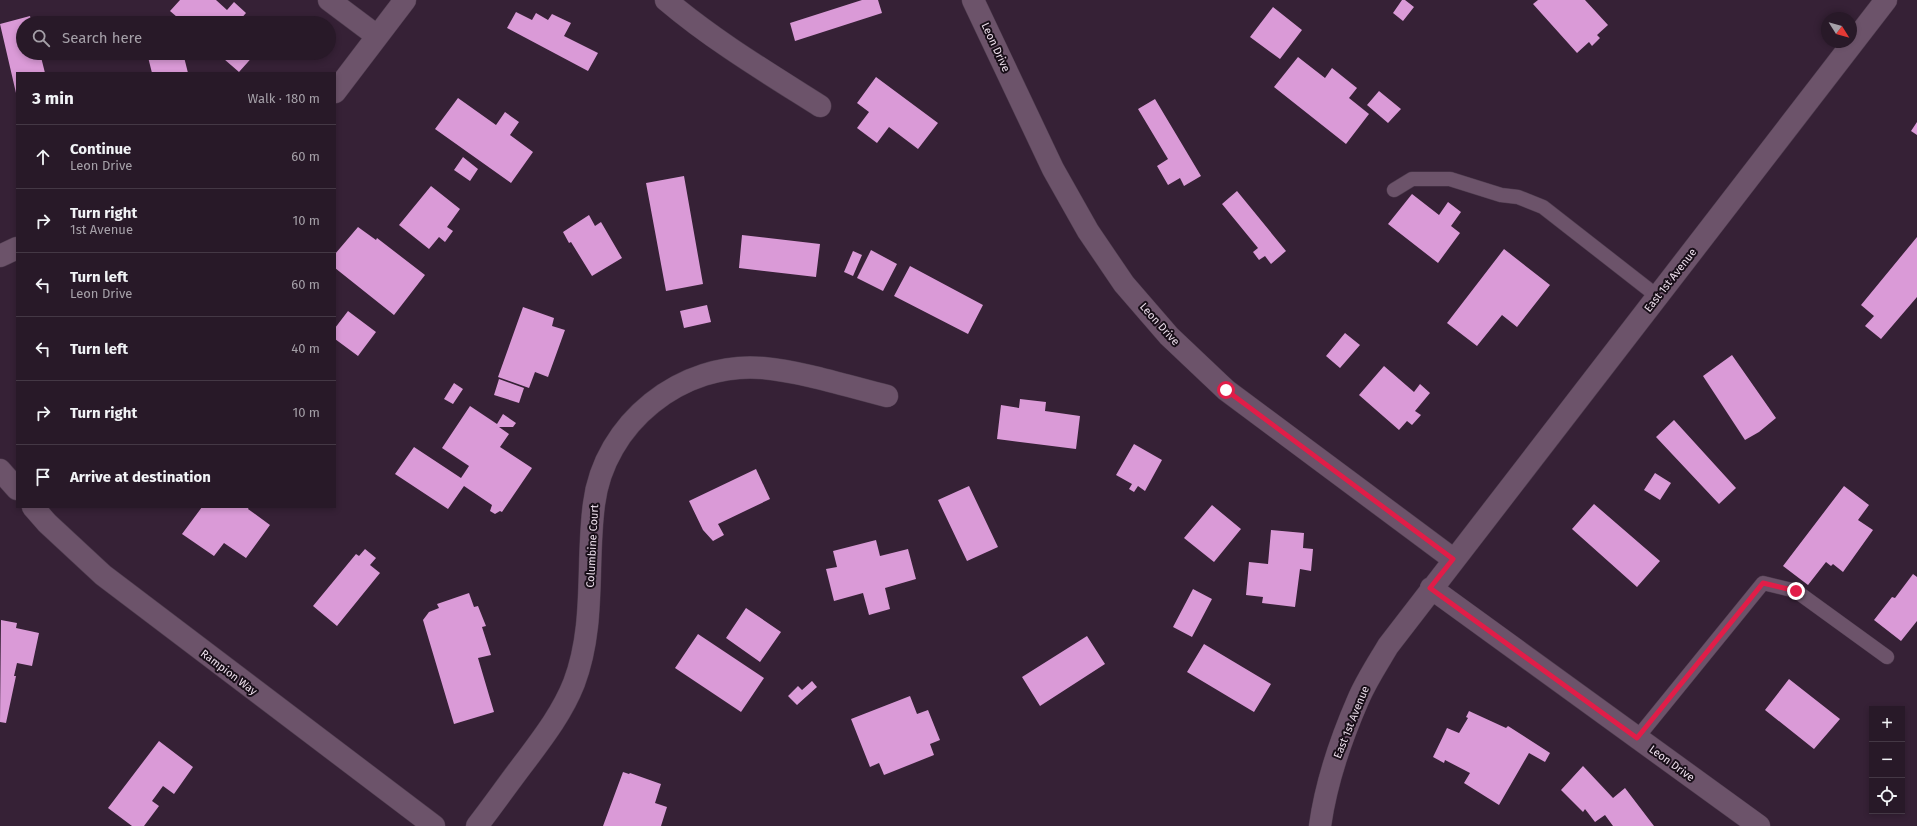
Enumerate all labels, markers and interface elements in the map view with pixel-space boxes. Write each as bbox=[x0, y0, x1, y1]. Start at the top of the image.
north arrow bbox=[1821, 12, 1857, 48]
search box bbox=[16, 16, 336, 60]
street label: Leon Drive bbox=[979, 21, 1013, 74]
icon: search bbox=[30, 27, 52, 49]
text: Search here bbox=[62, 29, 142, 47]
text: 3 min bbox=[32, 88, 74, 109]
text: Walk · 180 m bbox=[248, 91, 320, 106]
text: Continue bbox=[70, 140, 131, 158]
icon: ahead bbox=[32, 146, 54, 168]
text: 60 m bbox=[291, 149, 320, 164]
text: Leon Drive bbox=[70, 158, 132, 173]
text: Turn right bbox=[70, 204, 137, 222]
icon: right bbox=[32, 210, 54, 232]
text: 10 m bbox=[293, 213, 320, 228]
text: 1st Avenue bbox=[70, 222, 133, 237]
street label: East 1st Avenue bbox=[1642, 246, 1699, 315]
text: Turn left bbox=[70, 268, 128, 286]
icon: left bbox=[32, 274, 54, 296]
text: 60 m bbox=[291, 277, 320, 292]
text: Leon Drive bbox=[70, 286, 132, 301]
street label: Leon Drive bbox=[1137, 300, 1182, 348]
icon: left bbox=[32, 338, 54, 360]
text: Turn left bbox=[70, 340, 128, 358]
text: 40 m bbox=[291, 341, 320, 356]
route start bbox=[1217, 381, 1235, 399]
icon: right bbox=[32, 402, 54, 424]
text: Turn right bbox=[70, 404, 137, 422]
text: 10 m bbox=[293, 405, 320, 420]
icon: arrive bbox=[32, 466, 54, 488]
text: Arrive at destination bbox=[70, 468, 211, 486]
street label: Columbine Court bbox=[584, 504, 601, 588]
route end bbox=[1787, 582, 1805, 600]
street label: Rampion Way bbox=[198, 647, 260, 698]
street label: East 1st Avenue bbox=[1331, 684, 1372, 760]
map controls bbox=[1869, 706, 1905, 814]
button: + bbox=[1869, 706, 1905, 742]
button: − bbox=[1869, 742, 1905, 778]
street label: Leon Drive bbox=[1647, 743, 1697, 784]
button: locate bbox=[1869, 778, 1905, 814]

